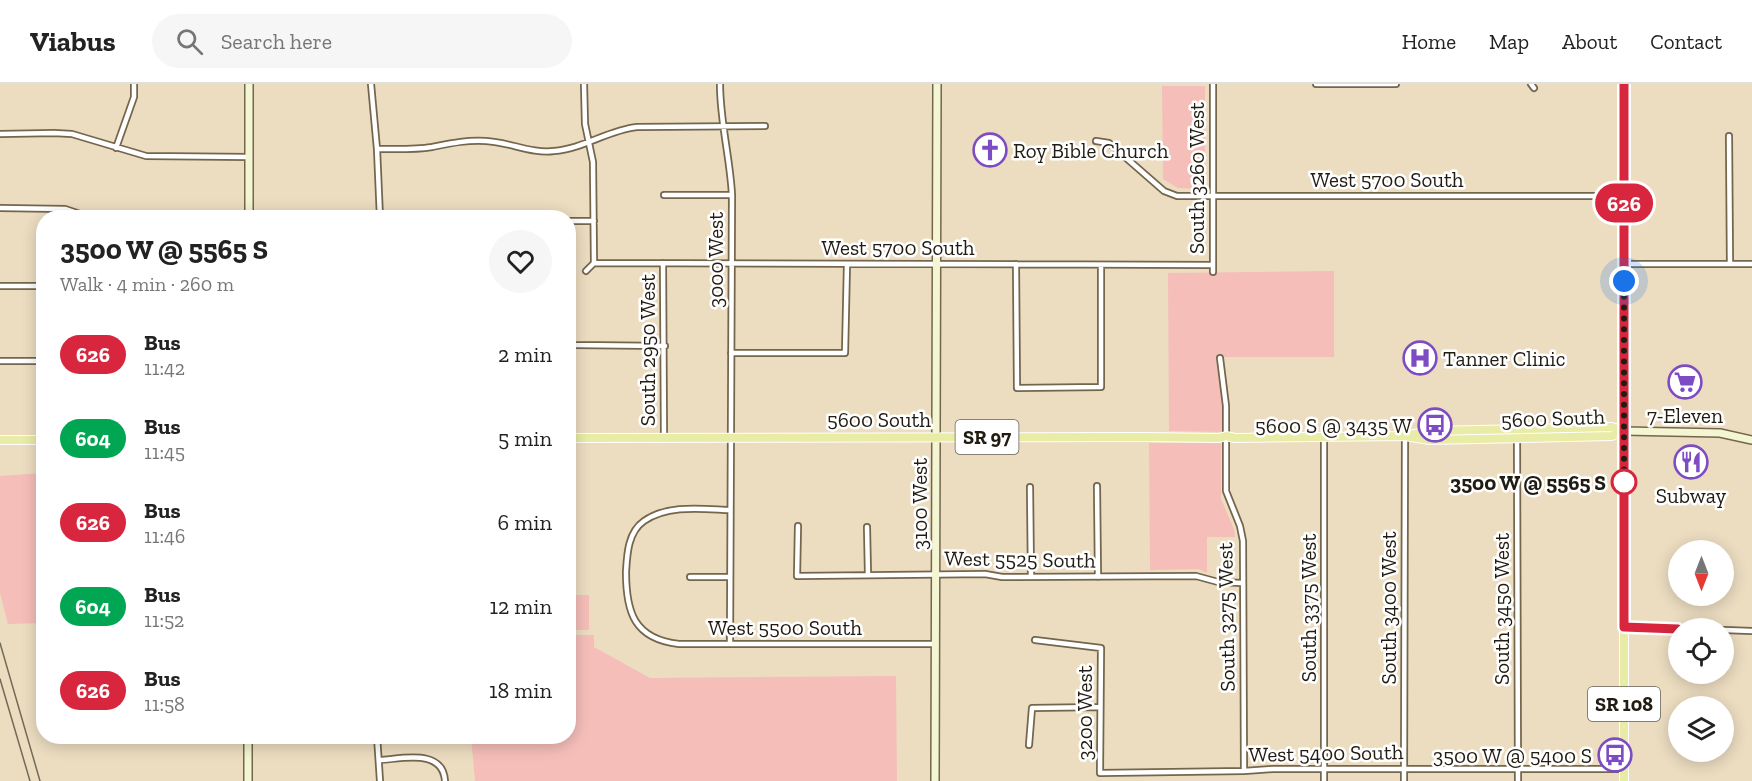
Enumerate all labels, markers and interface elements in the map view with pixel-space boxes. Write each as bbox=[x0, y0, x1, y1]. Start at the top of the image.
search box bbox=[152, 14, 572, 68]
text: Viabus bbox=[30, 25, 116, 58]
icon: search bbox=[173, 25, 206, 58]
text: Search here bbox=[221, 28, 332, 55]
text: Home bbox=[1402, 29, 1456, 54]
text: Map bbox=[1489, 29, 1529, 54]
text: About bbox=[1562, 29, 1617, 54]
text: Contact bbox=[1650, 29, 1722, 54]
street label: South 3260 West bbox=[1184, 102, 1209, 254]
church icon: Roy Bible Church bbox=[972, 132, 1008, 168]
place label: Roy Bible Church bbox=[1013, 138, 1169, 163]
street label: West 5700 South bbox=[1310, 167, 1464, 192]
line badge: 626 bbox=[1590, 184, 1658, 222]
text: 626 bbox=[1607, 191, 1641, 216]
street label: 3000 West bbox=[703, 212, 728, 308]
button: heart bbox=[489, 230, 552, 293]
text: 3500 W @ 5565 S bbox=[60, 233, 268, 266]
street label: West 5700 South bbox=[821, 235, 975, 260]
your location bbox=[1609, 266, 1639, 296]
text: Walk · 4 min · 260 m bbox=[60, 272, 234, 296]
street label: South 2950 West bbox=[635, 274, 660, 426]
text: Bus bbox=[144, 329, 181, 356]
hospital icon: Tanner Clinic bbox=[1402, 340, 1438, 376]
text: 2 min bbox=[498, 341, 552, 368]
text: 626 bbox=[76, 342, 110, 367]
place label: Tanner Clinic bbox=[1443, 346, 1565, 371]
text: 11:42 bbox=[144, 356, 185, 380]
supermarket icon: 7-Eleven bbox=[1667, 364, 1703, 400]
place label: 7-Eleven bbox=[1647, 403, 1723, 428]
street label: 5600 South bbox=[1501, 404, 1606, 432]
street label: 5600 South bbox=[827, 407, 931, 432]
bus stop icon: 5600 S @ 3435 W bbox=[1417, 407, 1453, 443]
text: Bus bbox=[144, 413, 181, 440]
place label: 5600 S @ 3435 W bbox=[1255, 413, 1412, 438]
road number: SR 97 bbox=[956, 420, 1018, 454]
text: 5 min bbox=[498, 425, 552, 452]
text: 604 bbox=[75, 426, 111, 451]
text: 11:45 bbox=[144, 440, 185, 464]
restaurant icon: Subway bbox=[1673, 444, 1709, 480]
street label: 3100 West bbox=[907, 458, 932, 550]
marker: 3500 W @ 5565 S bbox=[1611, 469, 1637, 495]
place label: 3500 W @ 5565 S bbox=[1450, 470, 1606, 495]
place label: Subway bbox=[1656, 483, 1727, 508]
text: Bus bbox=[144, 497, 181, 524]
text: 6 min bbox=[498, 509, 552, 536]
text: 626 bbox=[76, 510, 110, 535]
text: 11:46 bbox=[144, 524, 185, 548]
street label: South 3400 West bbox=[1376, 531, 1401, 685]
street label: South 3375 West bbox=[1296, 533, 1321, 682]
street label: South 3450 West bbox=[1489, 533, 1514, 685]
north arrow bbox=[1668, 540, 1734, 606]
map controls bbox=[1668, 540, 1734, 762]
street label: South 3275 West bbox=[1212, 542, 1240, 692]
street label: West 5525 South bbox=[944, 545, 1096, 573]
text: Bus bbox=[144, 581, 181, 608]
text: 12 min bbox=[489, 593, 552, 620]
text: 604 bbox=[75, 594, 111, 619]
text: 11:52 bbox=[144, 608, 184, 632]
street label: West 5500 South bbox=[708, 615, 862, 640]
button: locate bbox=[1668, 618, 1734, 684]
text: Bus bbox=[144, 665, 181, 692]
street label: 3200 West bbox=[1072, 665, 1097, 760]
text: 18 min bbox=[489, 677, 552, 704]
text: 626 bbox=[76, 678, 110, 703]
road number: SR 108 bbox=[1588, 687, 1660, 721]
text: 11:58 bbox=[144, 692, 185, 716]
button: layers bbox=[1668, 696, 1734, 762]
bus stop icon: 3500 W @ 5400 S bbox=[1597, 737, 1633, 773]
street label: West 5400 South bbox=[1248, 739, 1404, 767]
place label: 3500 W @ 5400 S bbox=[1433, 743, 1592, 768]

